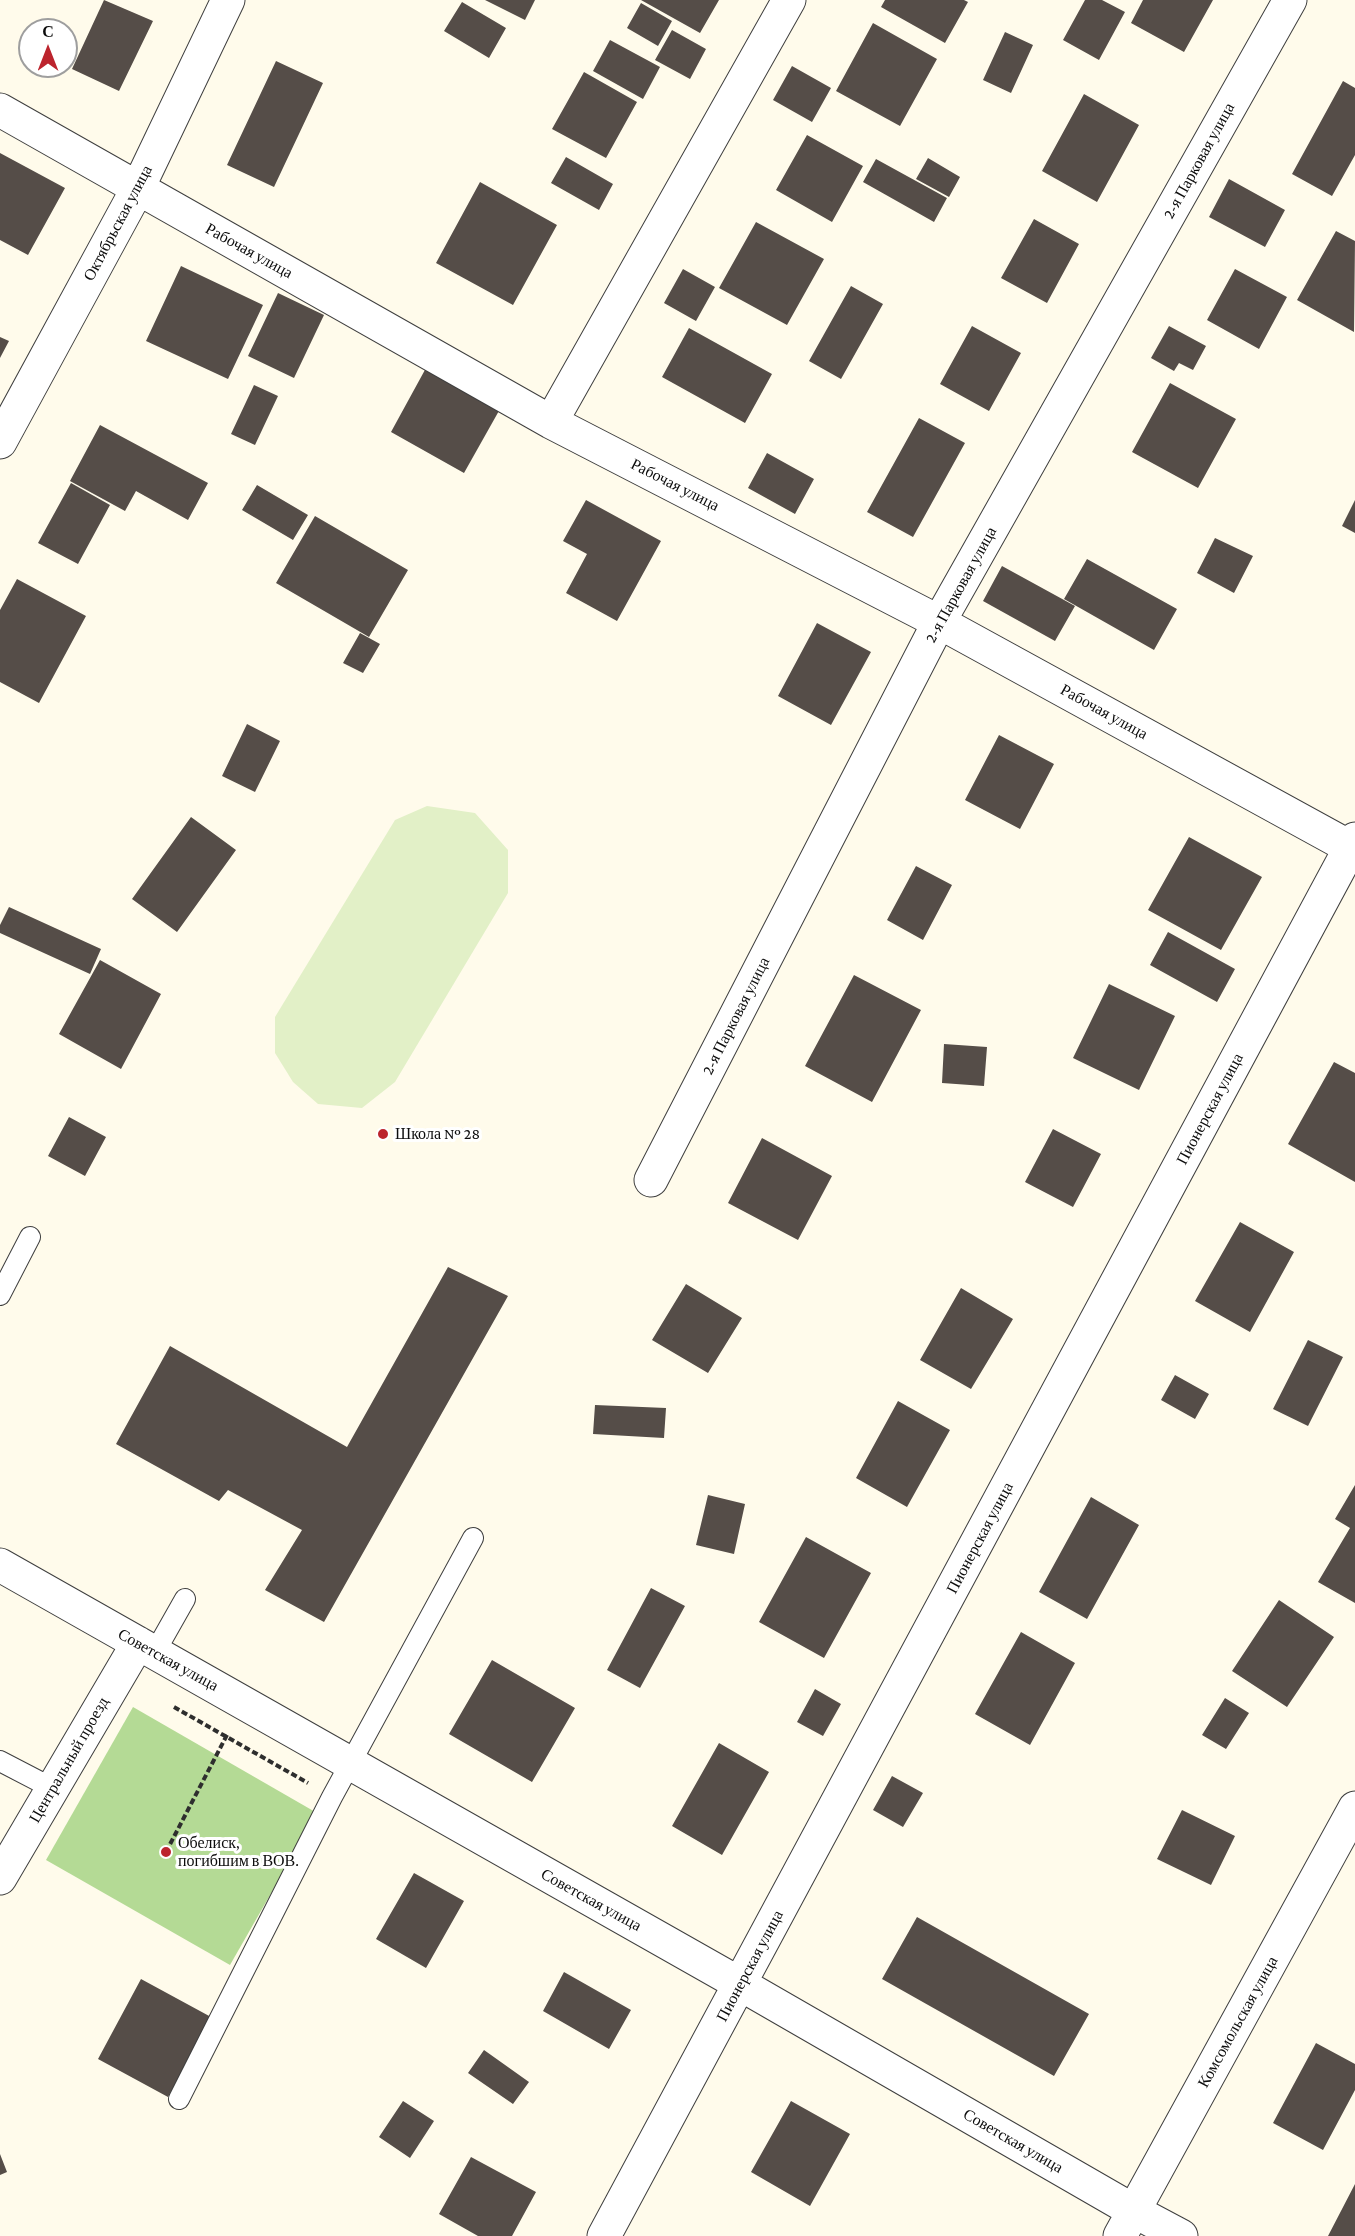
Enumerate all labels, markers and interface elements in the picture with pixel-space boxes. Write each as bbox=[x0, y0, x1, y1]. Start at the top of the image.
north arrow bbox=[18, 18, 78, 78]
text: С bbox=[42, 23, 54, 40]
street label: 2-я Парковая улица bbox=[1159, 100, 1239, 222]
street label: Октябрьская улица bbox=[79, 162, 157, 284]
street label: Рабочая улица bbox=[202, 219, 296, 283]
street label: Рабочая улица bbox=[628, 454, 722, 516]
street label: 2-я Парковая улица bbox=[921, 524, 1001, 646]
street label: Рабочая улица bbox=[1057, 680, 1151, 744]
street label: 2-я Парковая улица bbox=[698, 954, 774, 1078]
street label: Пионерская улица bbox=[1173, 1050, 1247, 1168]
place label: Школа № 28 bbox=[395, 1124, 480, 1144]
marker: Школа № 28 bbox=[376, 1127, 390, 1141]
street label: Пионерская улица bbox=[943, 1479, 1017, 1597]
street label: Советская улица bbox=[114, 1624, 222, 1696]
street label: Центральный проезд bbox=[25, 1694, 113, 1826]
place label: Обелиск, погибшим в ВОВ. bbox=[178, 1833, 299, 1871]
marker: Обелиск, погибшим в ВОВ. bbox=[159, 1845, 173, 1859]
street label: Советская улица bbox=[537, 1864, 645, 1936]
street label: Пионерская улица bbox=[713, 1907, 787, 2025]
street label: Комсомольская улица bbox=[1194, 1953, 1282, 2091]
street label: Советская улица bbox=[960, 2105, 1066, 2177]

